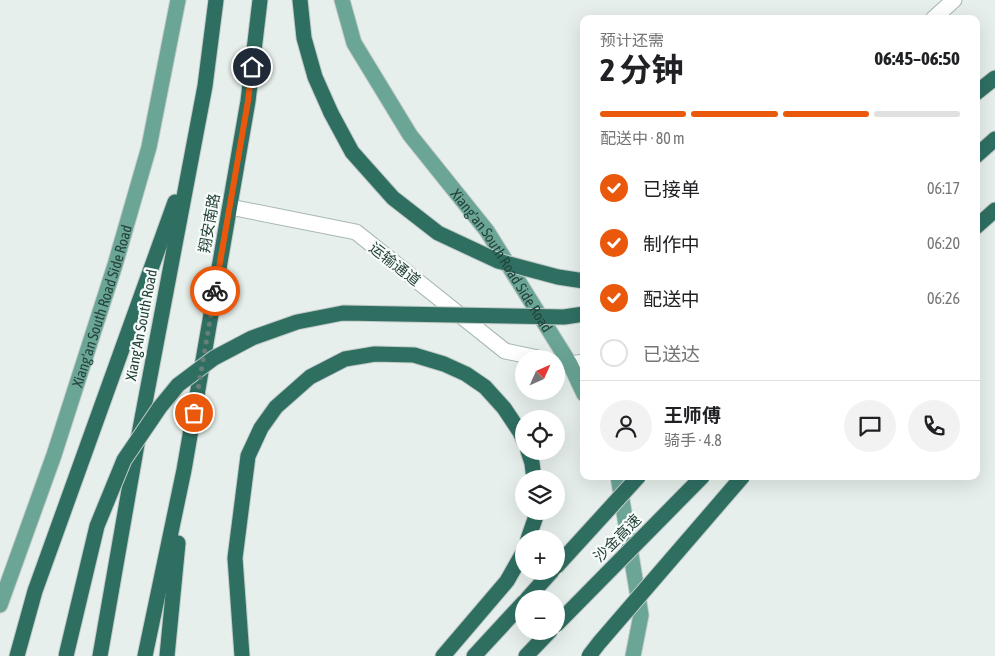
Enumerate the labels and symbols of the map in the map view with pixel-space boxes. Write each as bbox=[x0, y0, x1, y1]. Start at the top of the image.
pin bbox=[231, 46, 273, 88]
street label: Xiang'an South Road Side Road bbox=[448, 185, 556, 335]
street label: 翔安南路 bbox=[195, 192, 223, 254]
street label: Xiang'an South Road Side Road bbox=[68, 223, 135, 389]
street label: 运输通道 bbox=[366, 239, 424, 289]
courier bbox=[190, 266, 240, 316]
street label: Xiang'An South Road bbox=[122, 268, 160, 382]
north arrow bbox=[515, 350, 565, 400]
pin bbox=[173, 392, 215, 434]
street label: 沙金高速 bbox=[590, 511, 644, 565]

